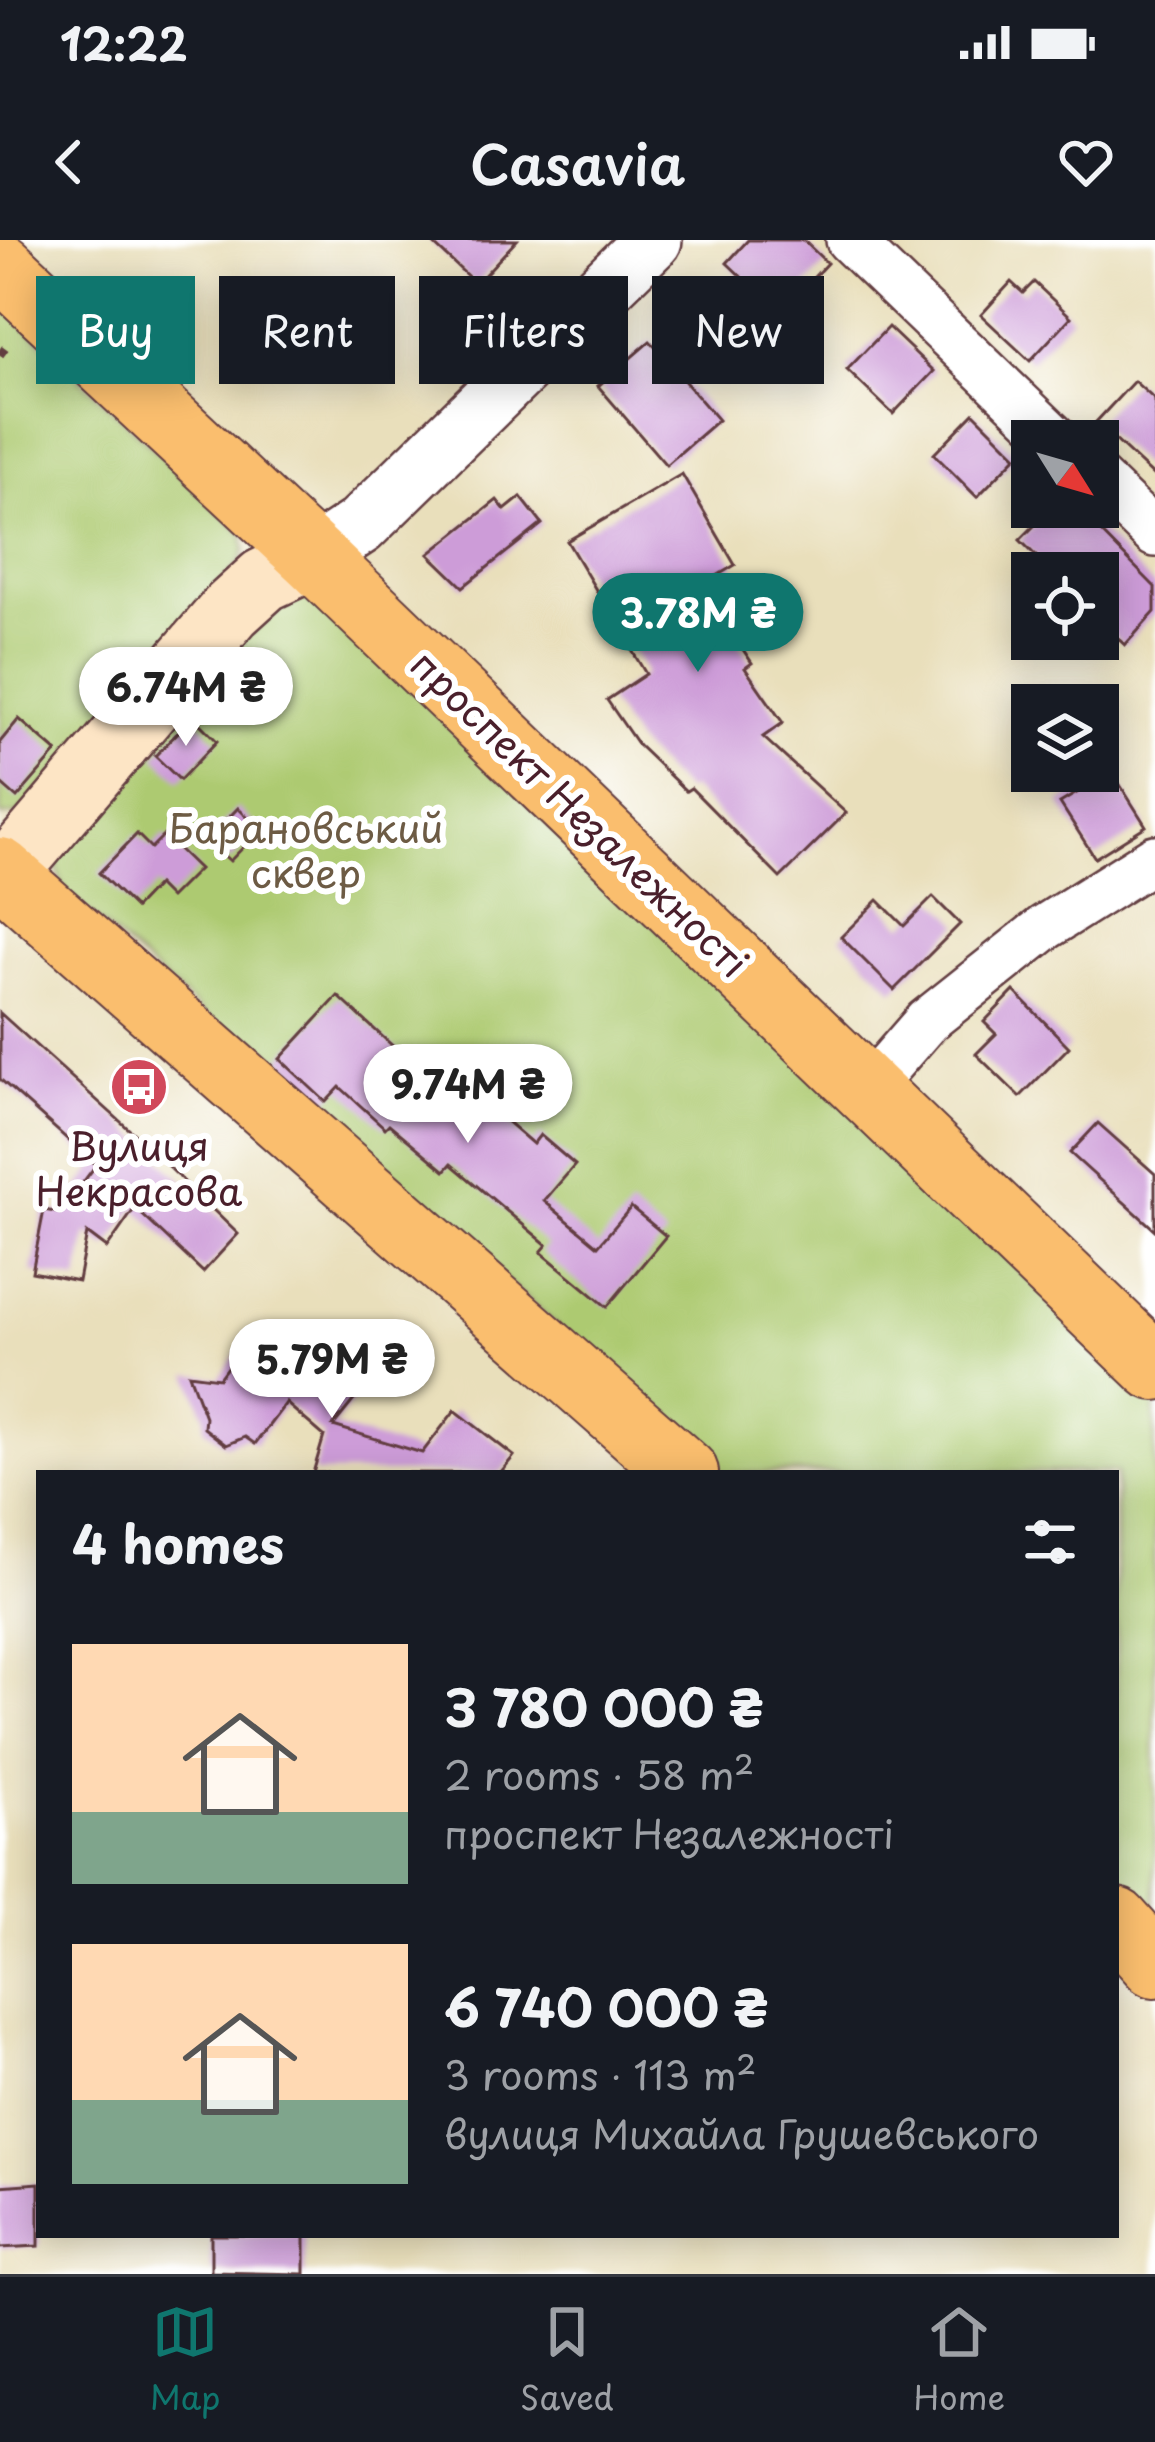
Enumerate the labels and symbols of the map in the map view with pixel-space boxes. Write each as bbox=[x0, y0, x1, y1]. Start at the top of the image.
north arrow bbox=[1011, 420, 1119, 528]
pin: 3.78M ₴ bbox=[587, 573, 809, 675]
street label: проспект Незалежності bbox=[398, 635, 763, 990]
pin: 6.74M ₴ bbox=[75, 647, 297, 749]
park label: Барановський сквер bbox=[169, 797, 443, 901]
pin: 9.74M ₴ bbox=[357, 1044, 579, 1146]
bus stop icon: Вулиця Некрасова bbox=[108, 1056, 170, 1118]
place label: Вулиця Некрасова bbox=[36, 1115, 243, 1219]
pin: 5.79M ₴ bbox=[221, 1319, 443, 1421]

